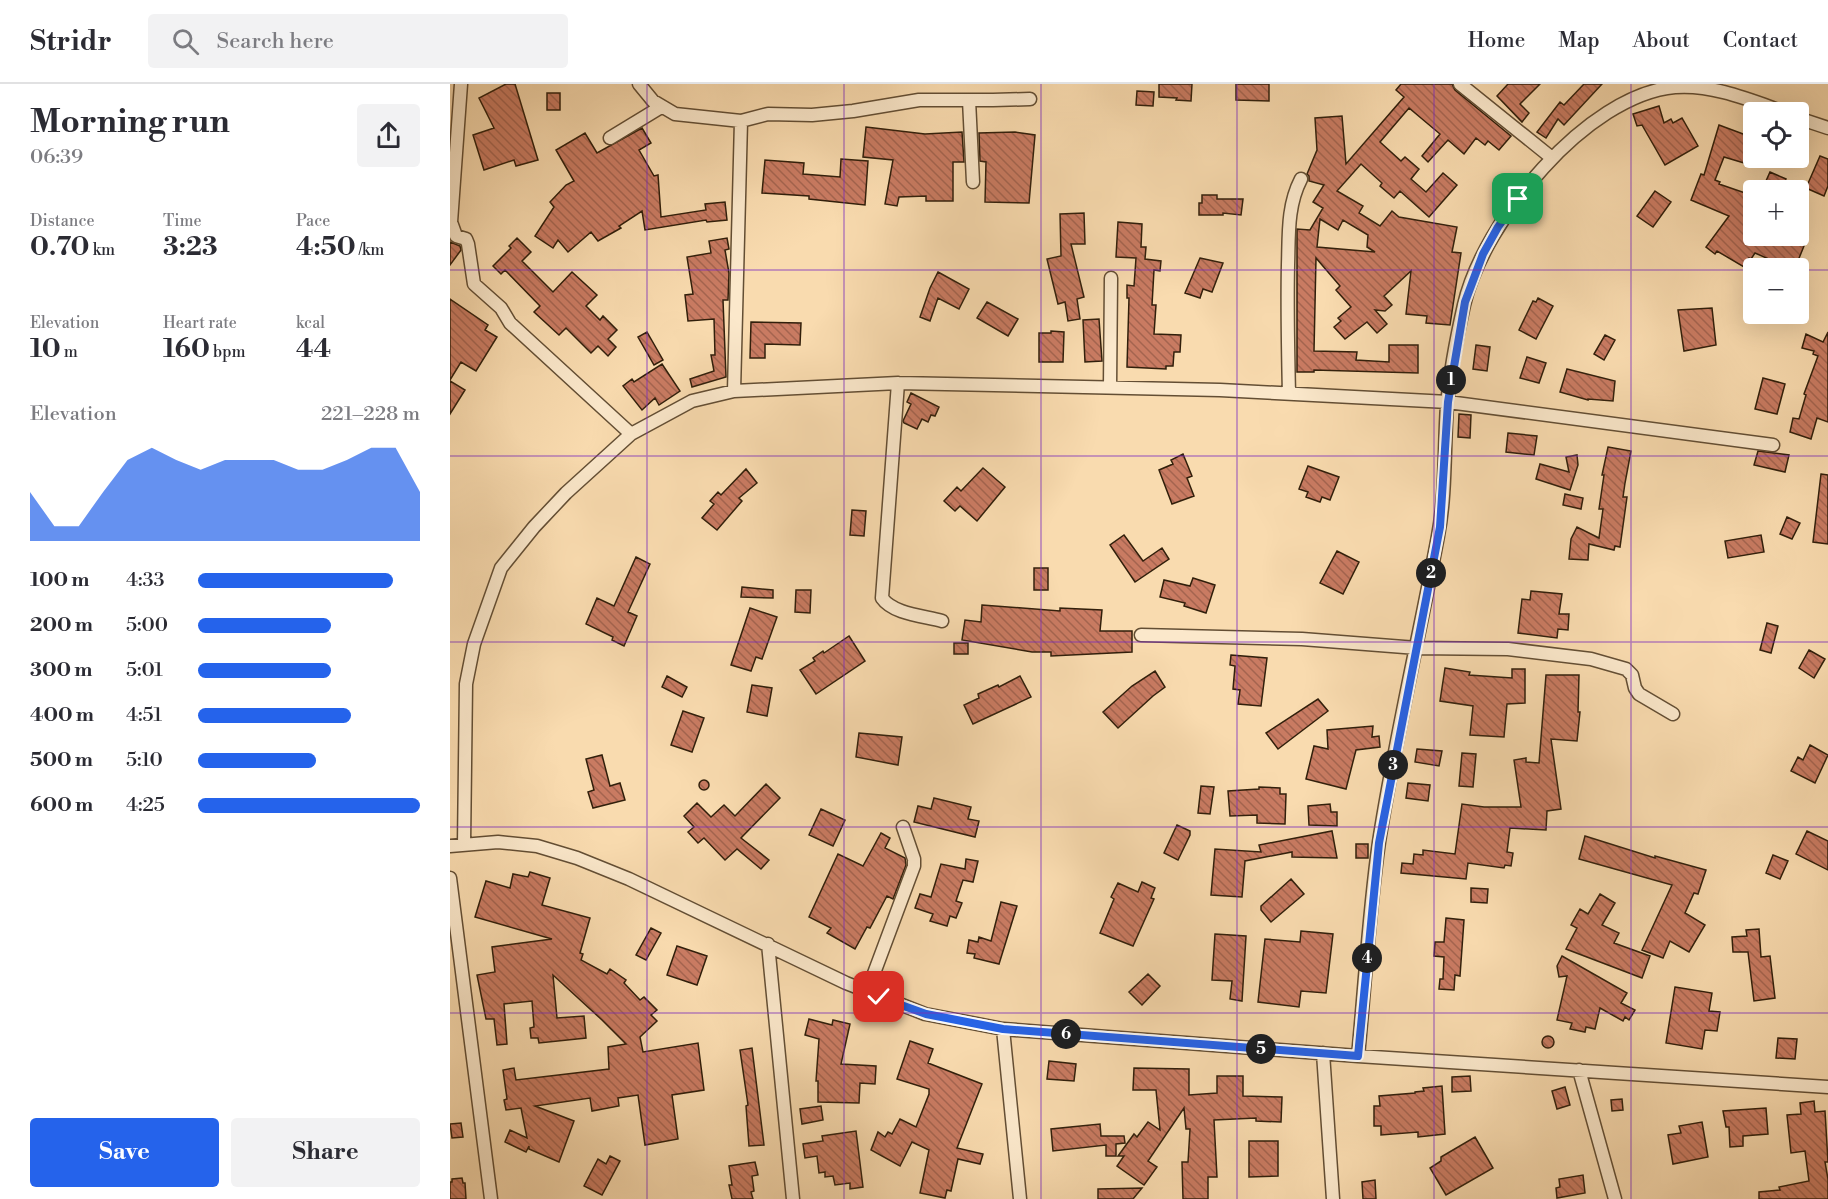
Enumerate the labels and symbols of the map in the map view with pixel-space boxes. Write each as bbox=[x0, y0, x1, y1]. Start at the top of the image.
pin bbox=[1492, 173, 1543, 224]
pin: 1 bbox=[1436, 365, 1466, 395]
pin: 2 bbox=[1416, 558, 1446, 588]
pin: 3 bbox=[1378, 750, 1408, 780]
pin: 4 bbox=[1352, 943, 1382, 973]
pin bbox=[853, 971, 904, 1022]
pin: 6 bbox=[1051, 1019, 1081, 1049]
pin: 5 bbox=[1246, 1034, 1276, 1064]

